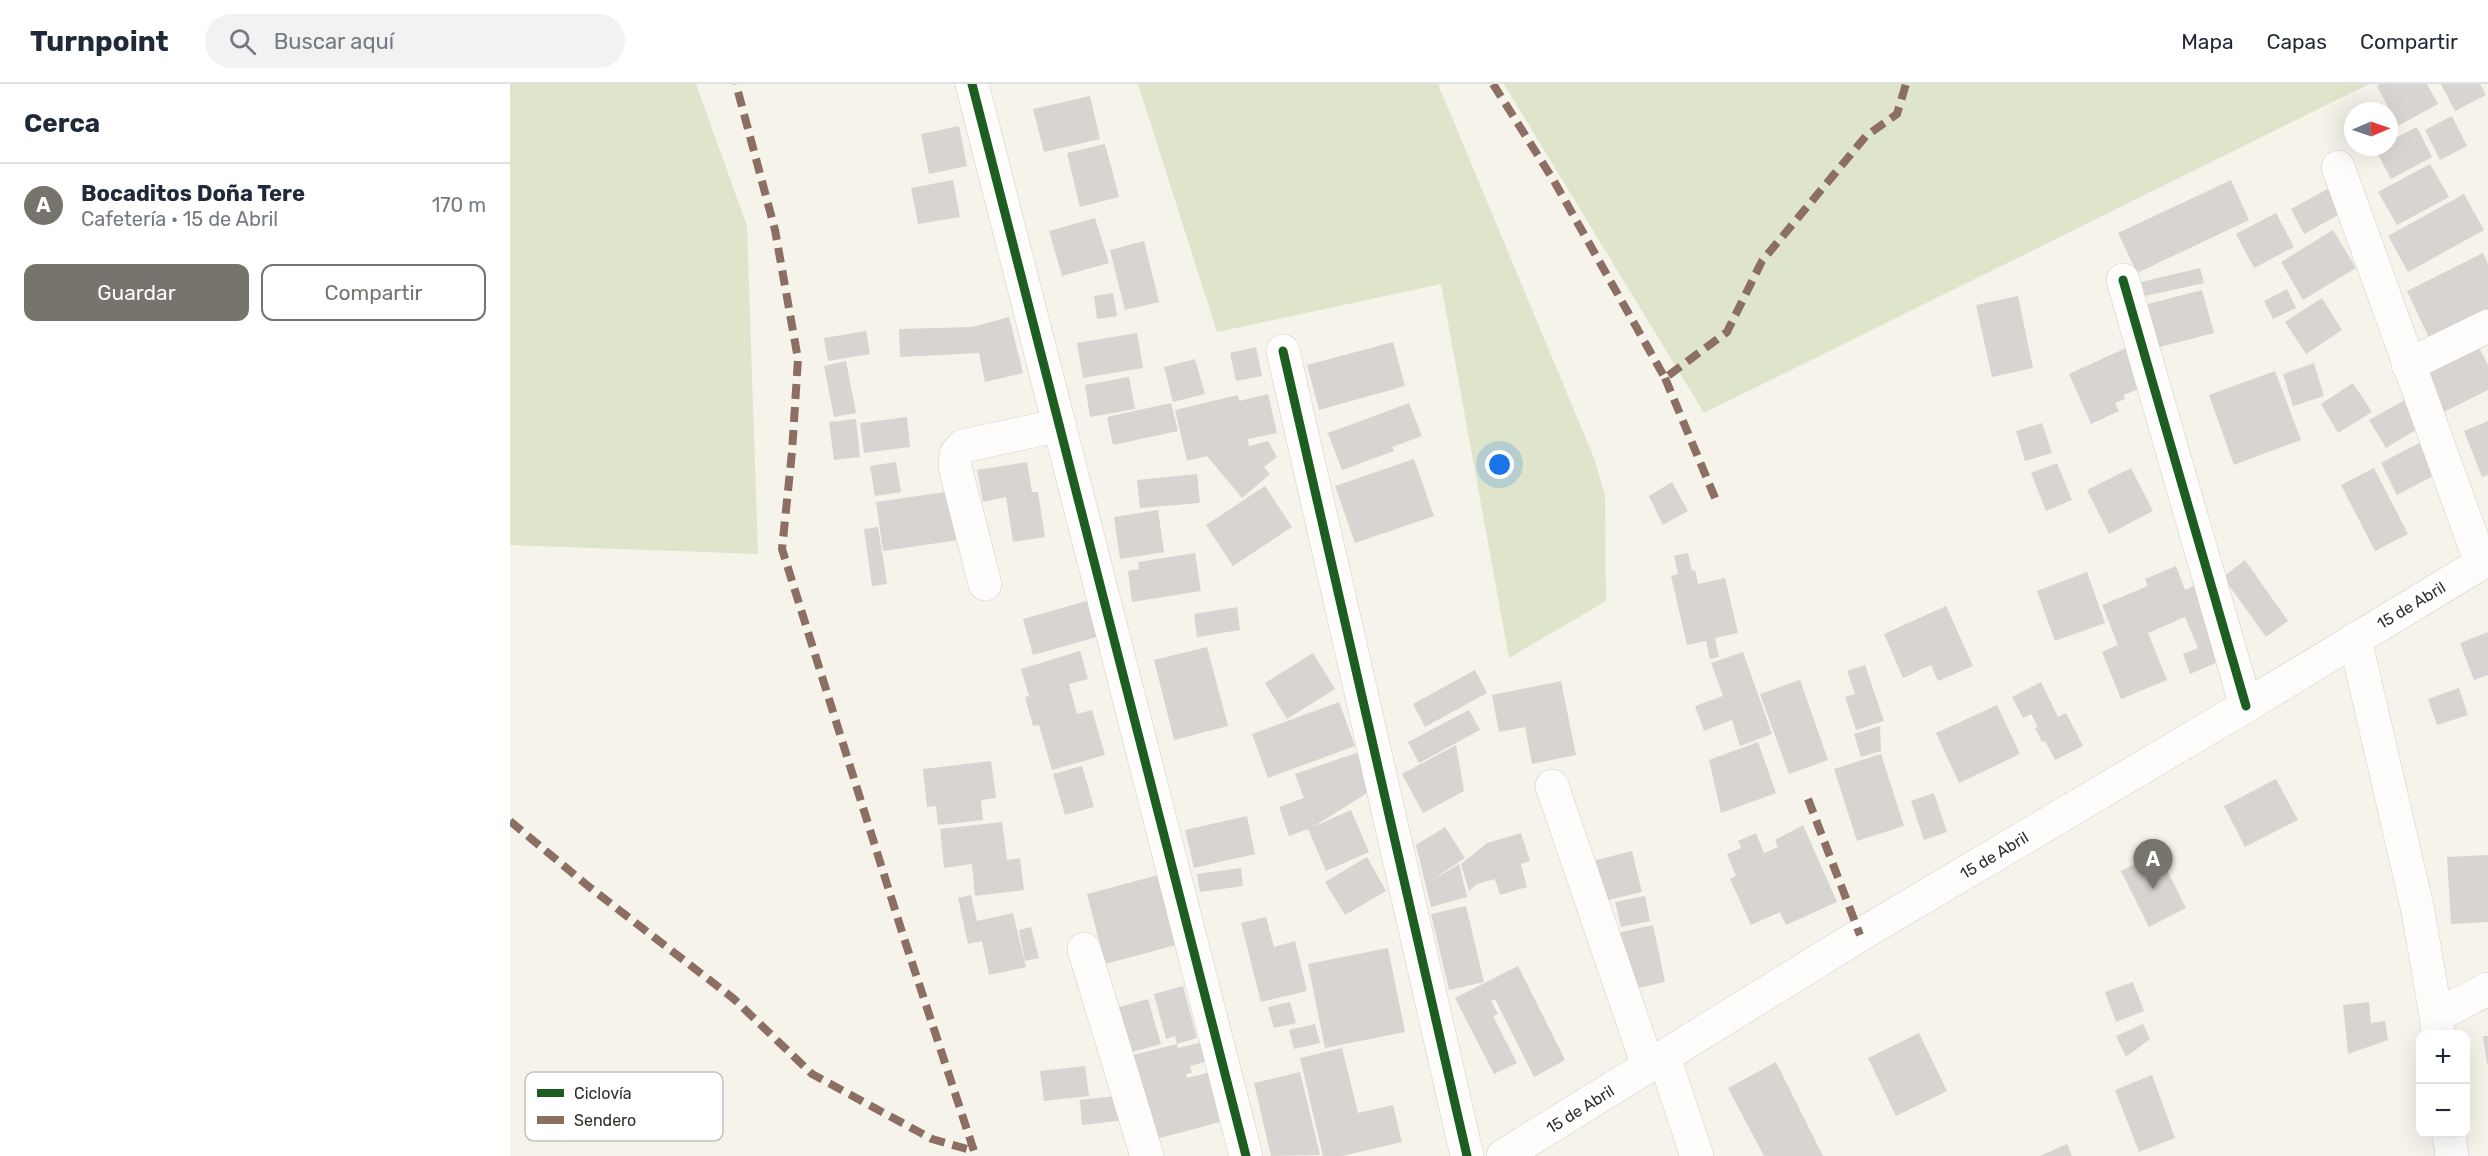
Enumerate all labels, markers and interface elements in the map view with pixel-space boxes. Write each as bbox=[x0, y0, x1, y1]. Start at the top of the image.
search box bbox=[205, 14, 625, 68]
text: Turnpoint bbox=[30, 25, 169, 58]
icon: search bbox=[226, 25, 259, 58]
text: Buscar aquí bbox=[274, 28, 394, 55]
text: Mapa bbox=[2181, 29, 2234, 54]
text: Capas bbox=[2267, 29, 2327, 54]
text: Compartir bbox=[2360, 29, 2458, 54]
north arrow bbox=[2344, 102, 2398, 156]
text: Cerca bbox=[24, 108, 100, 139]
text: Bocaditos Doña Tere bbox=[81, 180, 305, 207]
text: A bbox=[36, 193, 51, 217]
text: 170 m bbox=[432, 193, 486, 217]
text: Cafetería · 15 de Abril bbox=[81, 207, 278, 231]
button: Guardar bbox=[24, 264, 249, 321]
button: Compartir bbox=[261, 264, 486, 321]
your location bbox=[1485, 450, 1514, 479]
street label: 15 de Abril bbox=[2374, 578, 2449, 633]
street label: 15 de Abril bbox=[1957, 828, 2032, 883]
pin: A bbox=[2134, 840, 2172, 889]
map controls bbox=[2416, 1030, 2470, 1138]
button: + bbox=[2416, 1030, 2470, 1084]
legend bbox=[525, 1072, 723, 1141]
street label: 15 de Abril bbox=[1543, 1081, 1618, 1138]
text: Ciclovía bbox=[574, 1084, 632, 1103]
button: − bbox=[2416, 1084, 2470, 1138]
text: Sendero bbox=[574, 1111, 636, 1130]

